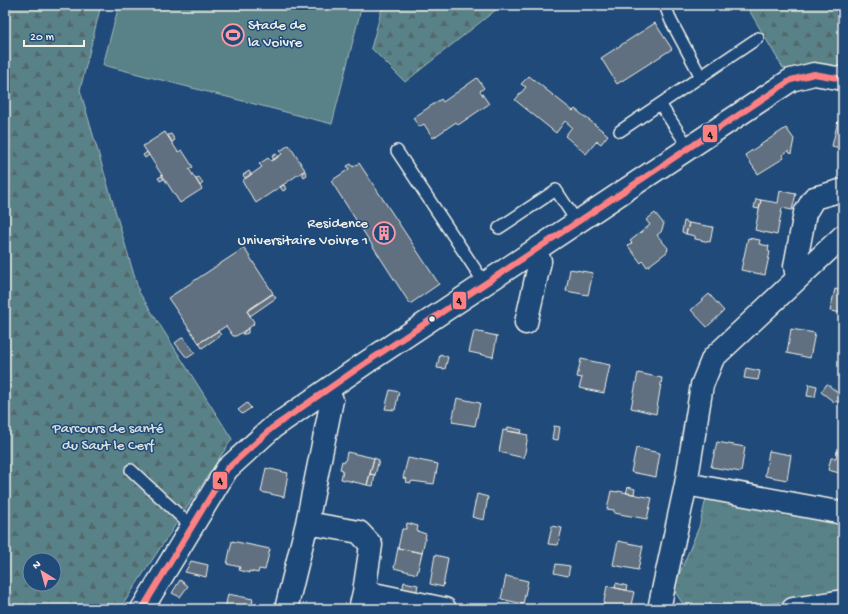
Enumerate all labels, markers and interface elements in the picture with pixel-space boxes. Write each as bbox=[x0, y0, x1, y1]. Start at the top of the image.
place label: Stade de la Voivre bbox=[248, 17, 306, 52]
scale bar bbox=[24, 22, 84, 48]
sports icon: Stade de la Voivre bbox=[220, 22, 246, 48]
text: 20 m bbox=[30, 31, 55, 45]
line badge: 4 bbox=[702, 124, 718, 143]
text: 4 bbox=[706, 130, 713, 142]
place label: Residence Universitaire Voivre 1 bbox=[238, 215, 368, 250]
building icon: Residence Universitaire Voivre 1 bbox=[371, 220, 397, 246]
line badge: 4 bbox=[452, 291, 467, 310]
text: 4 bbox=[455, 296, 462, 308]
unlabelled marker bbox=[427, 314, 437, 324]
park label: Parcours de santé du Saut le Cerf bbox=[51, 420, 164, 455]
line badge: 4 bbox=[212, 471, 228, 490]
text: 4 bbox=[216, 476, 223, 488]
north arrow bbox=[22, 552, 62, 592]
text: N bbox=[31, 559, 44, 573]

